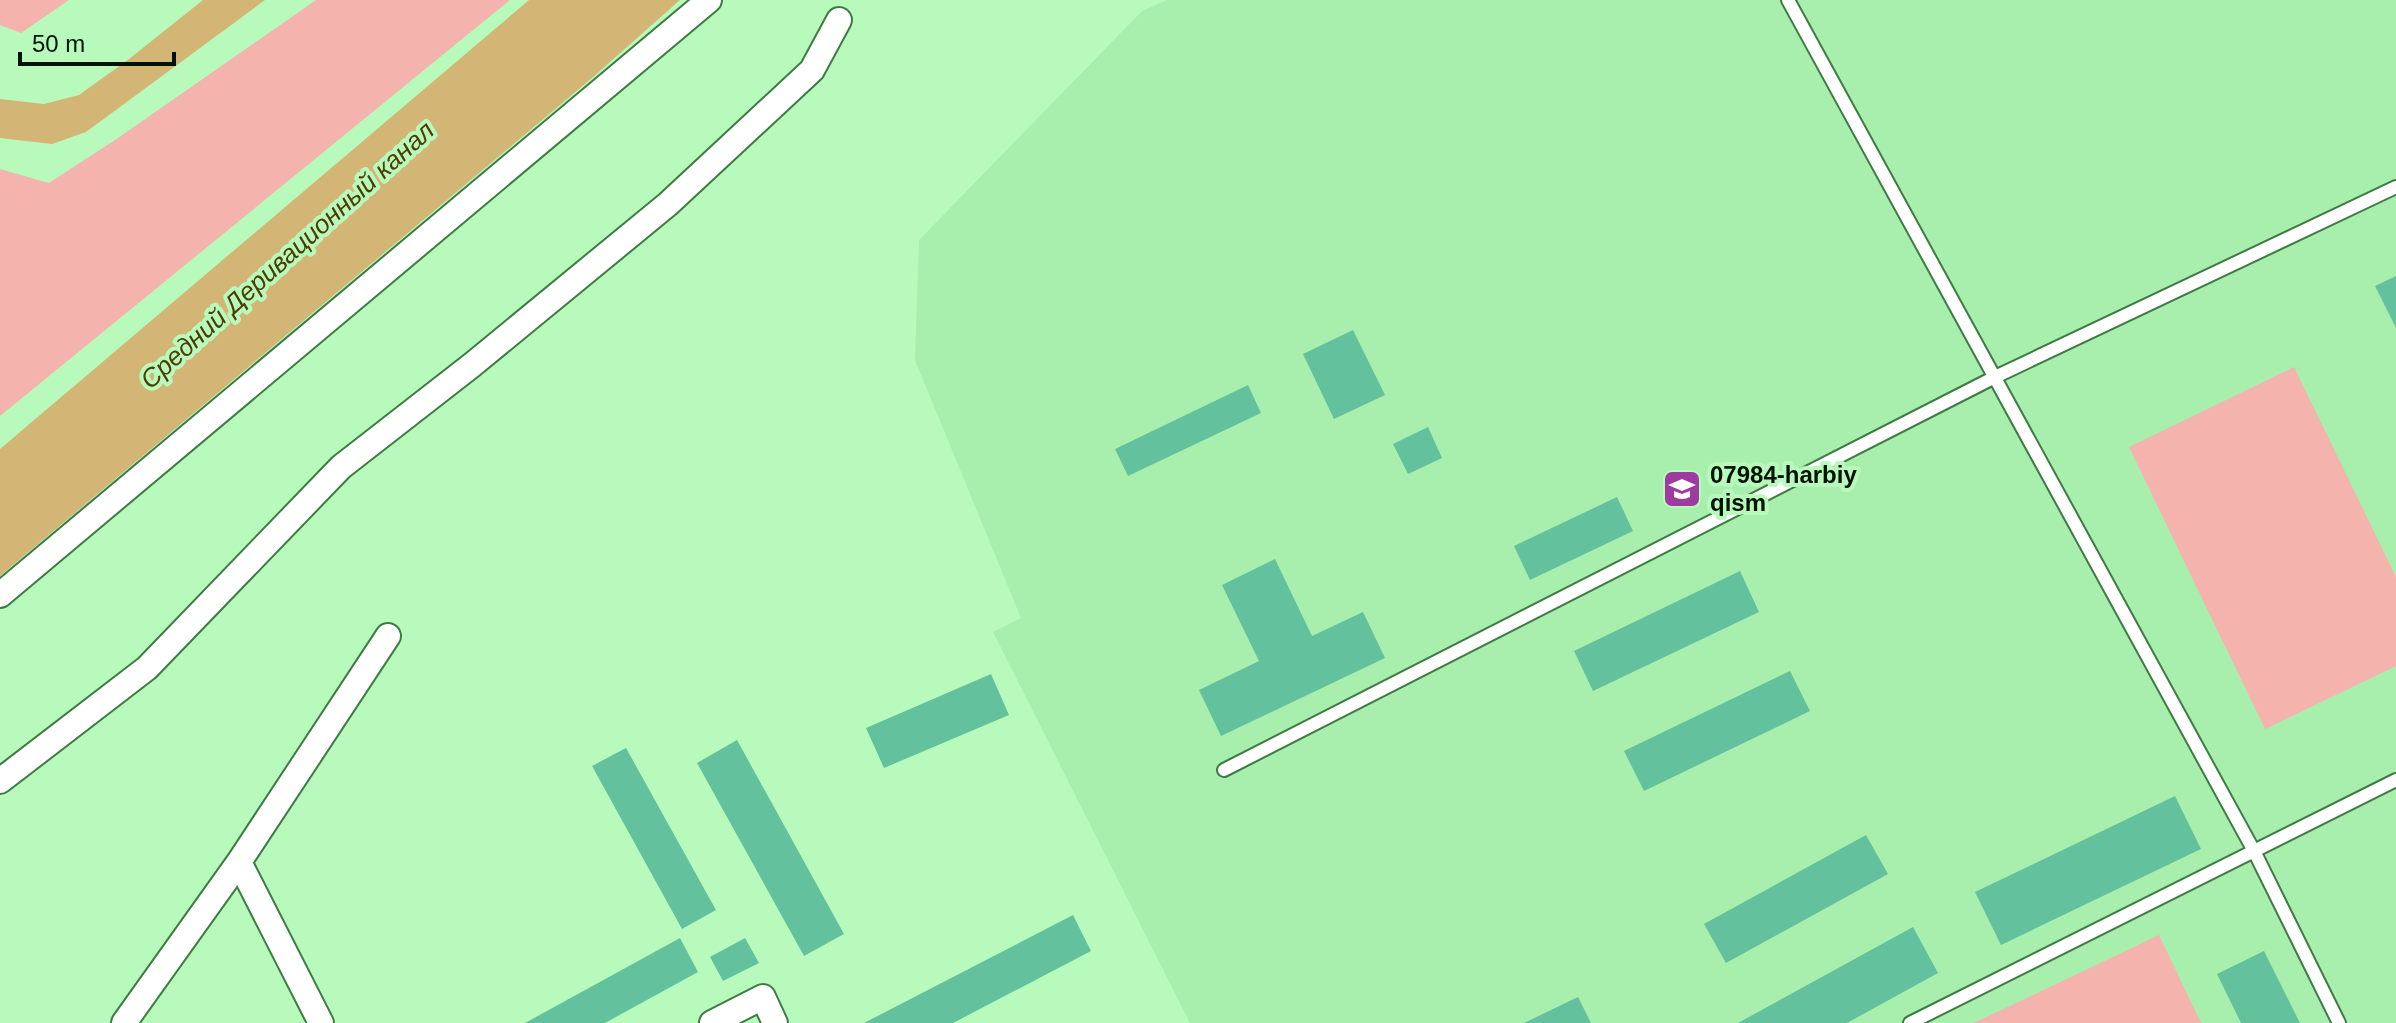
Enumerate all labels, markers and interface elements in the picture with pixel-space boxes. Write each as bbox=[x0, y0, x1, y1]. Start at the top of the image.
scale bar bbox=[20, 16, 174, 66]
text: 50 m bbox=[32, 30, 85, 57]
water label: Средний Деривационный канал bbox=[134, 115, 440, 395]
place label: 07984-harbiy qism bbox=[1710, 461, 1857, 516]
school or university icon: 07984-harbiy qism bbox=[1661, 468, 1703, 510]

